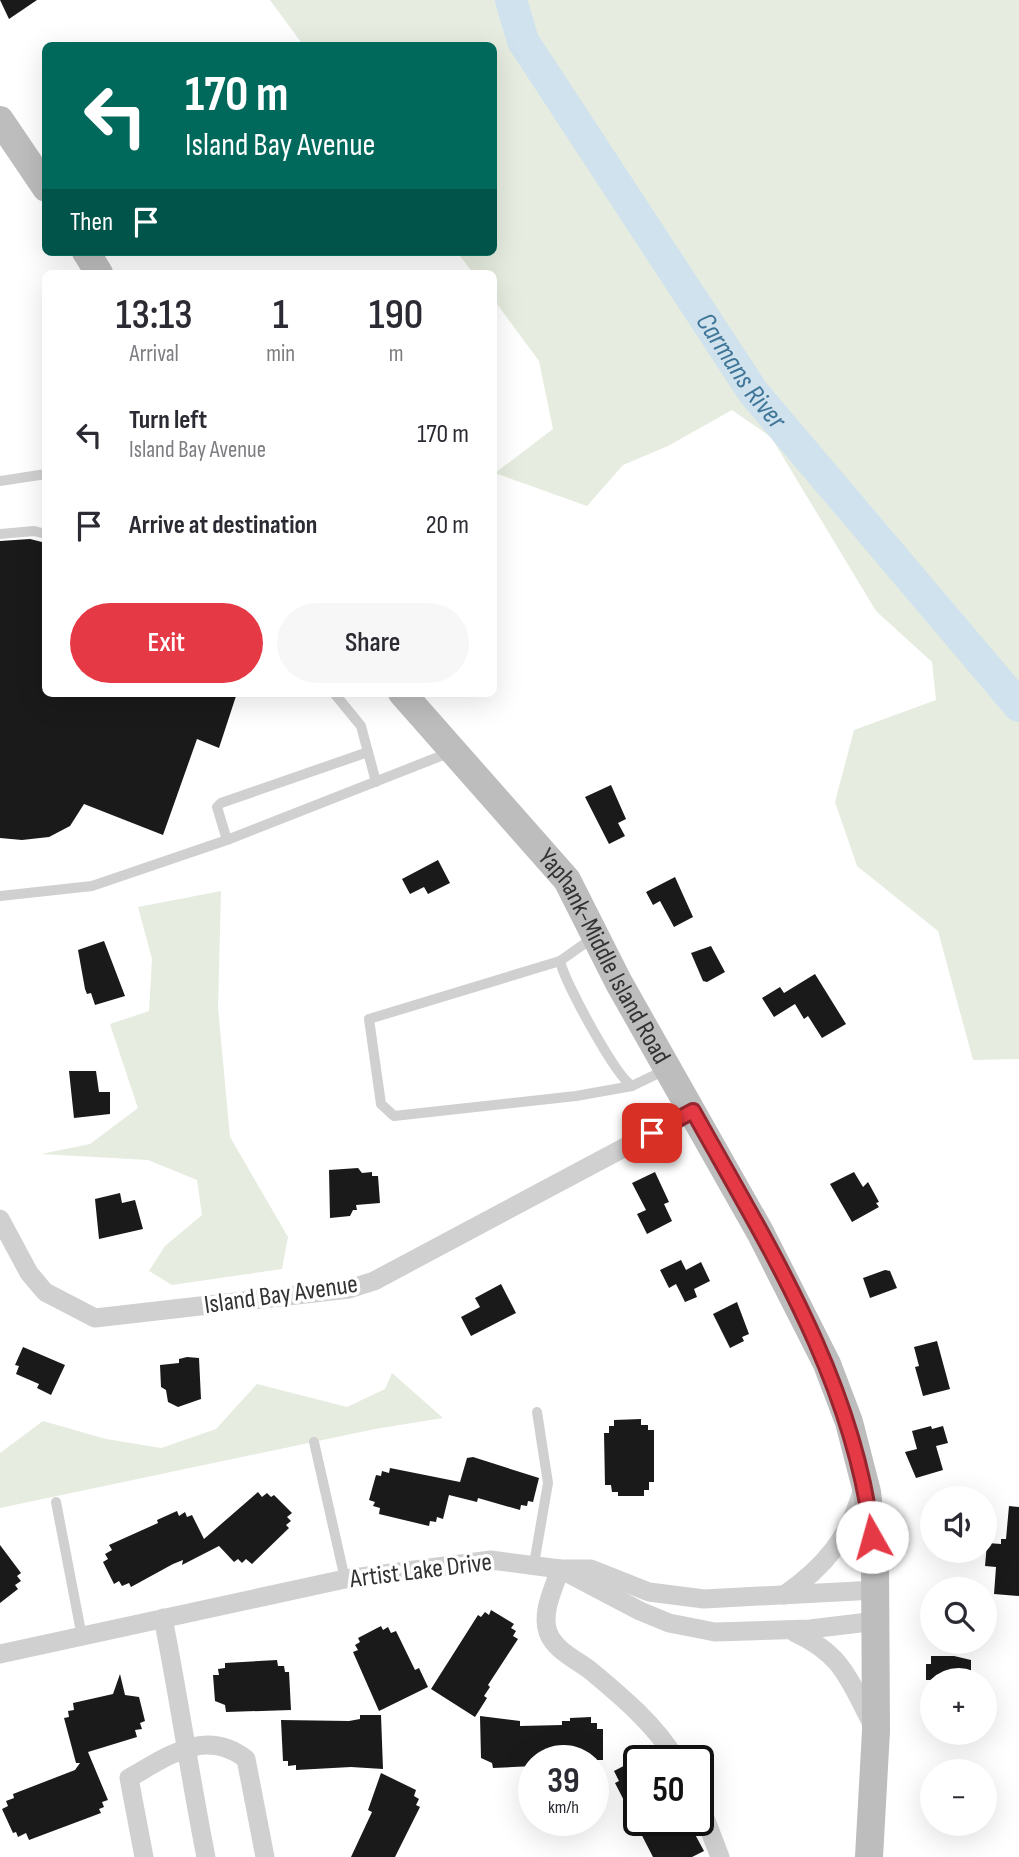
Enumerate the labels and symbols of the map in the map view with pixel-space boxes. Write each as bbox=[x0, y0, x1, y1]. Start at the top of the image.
water label: Carmans River bbox=[689, 306, 794, 436]
street label: Yaphank-Middle Island Road bbox=[531, 842, 677, 1069]
pin bbox=[622, 1103, 682, 1163]
street label: Island Bay Avenue bbox=[202, 1269, 360, 1321]
position arrow bbox=[835, 1500, 909, 1574]
street label: Artist Lake Drive bbox=[347, 1547, 494, 1595]
speed limit sign: 50 bbox=[623, 1745, 714, 1836]

